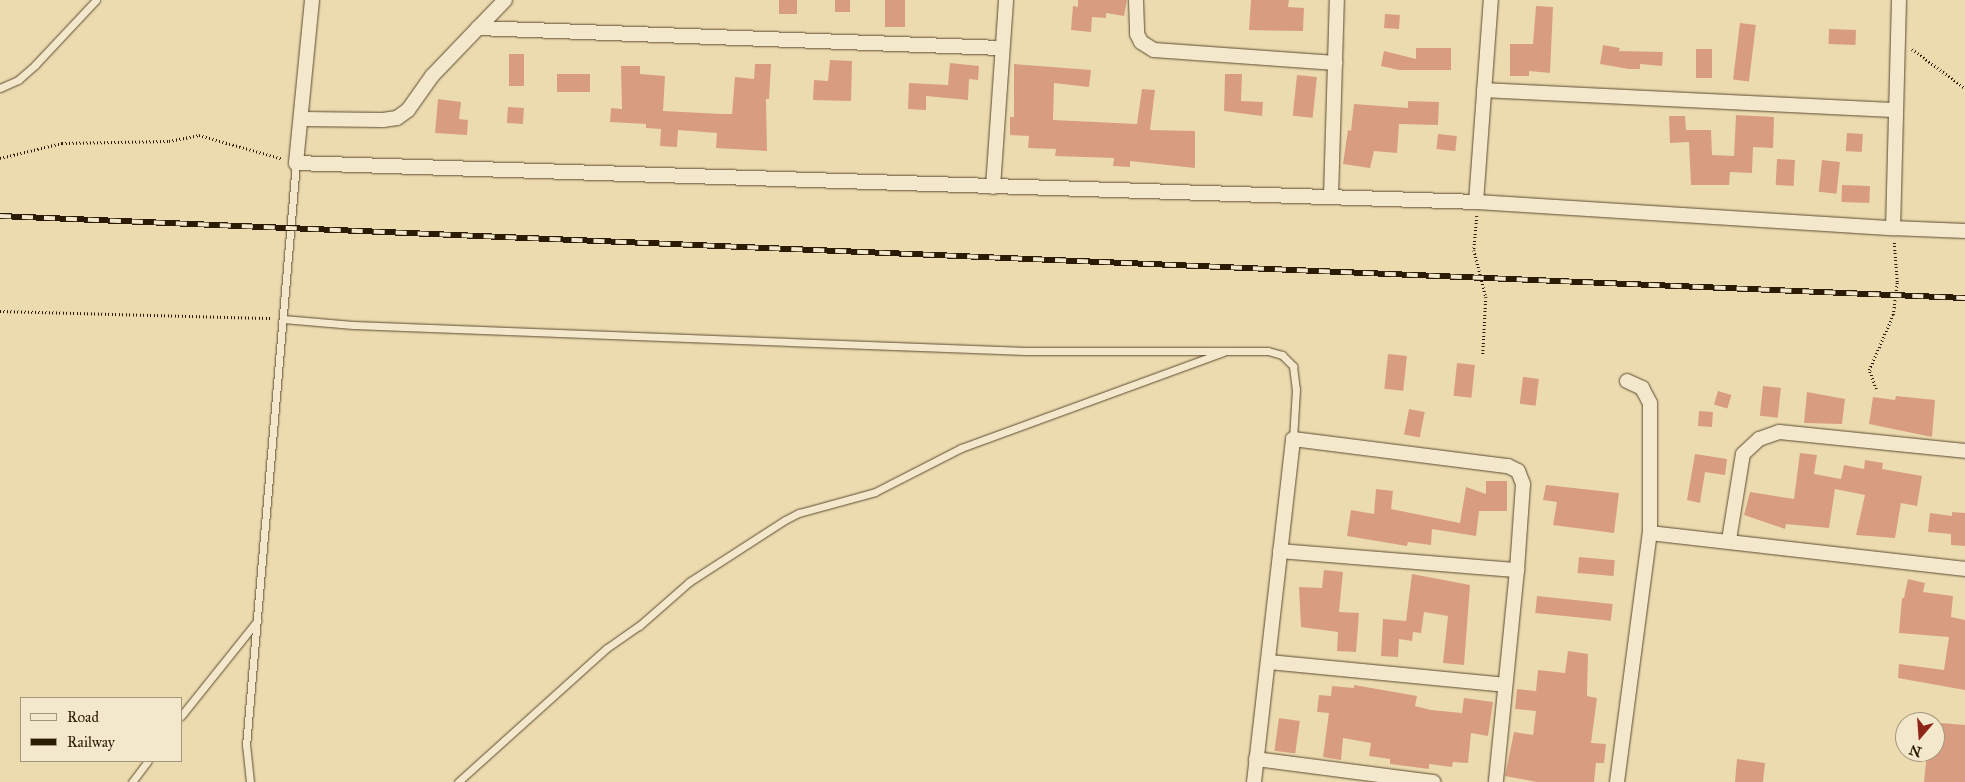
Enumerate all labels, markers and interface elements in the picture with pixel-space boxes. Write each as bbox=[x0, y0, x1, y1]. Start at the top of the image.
legend bbox=[20, 697, 182, 762]
text: Road bbox=[67, 708, 99, 726]
north arrow bbox=[1895, 712, 1945, 762]
text: Railway bbox=[67, 733, 115, 751]
text: N bbox=[1907, 741, 1924, 761]

